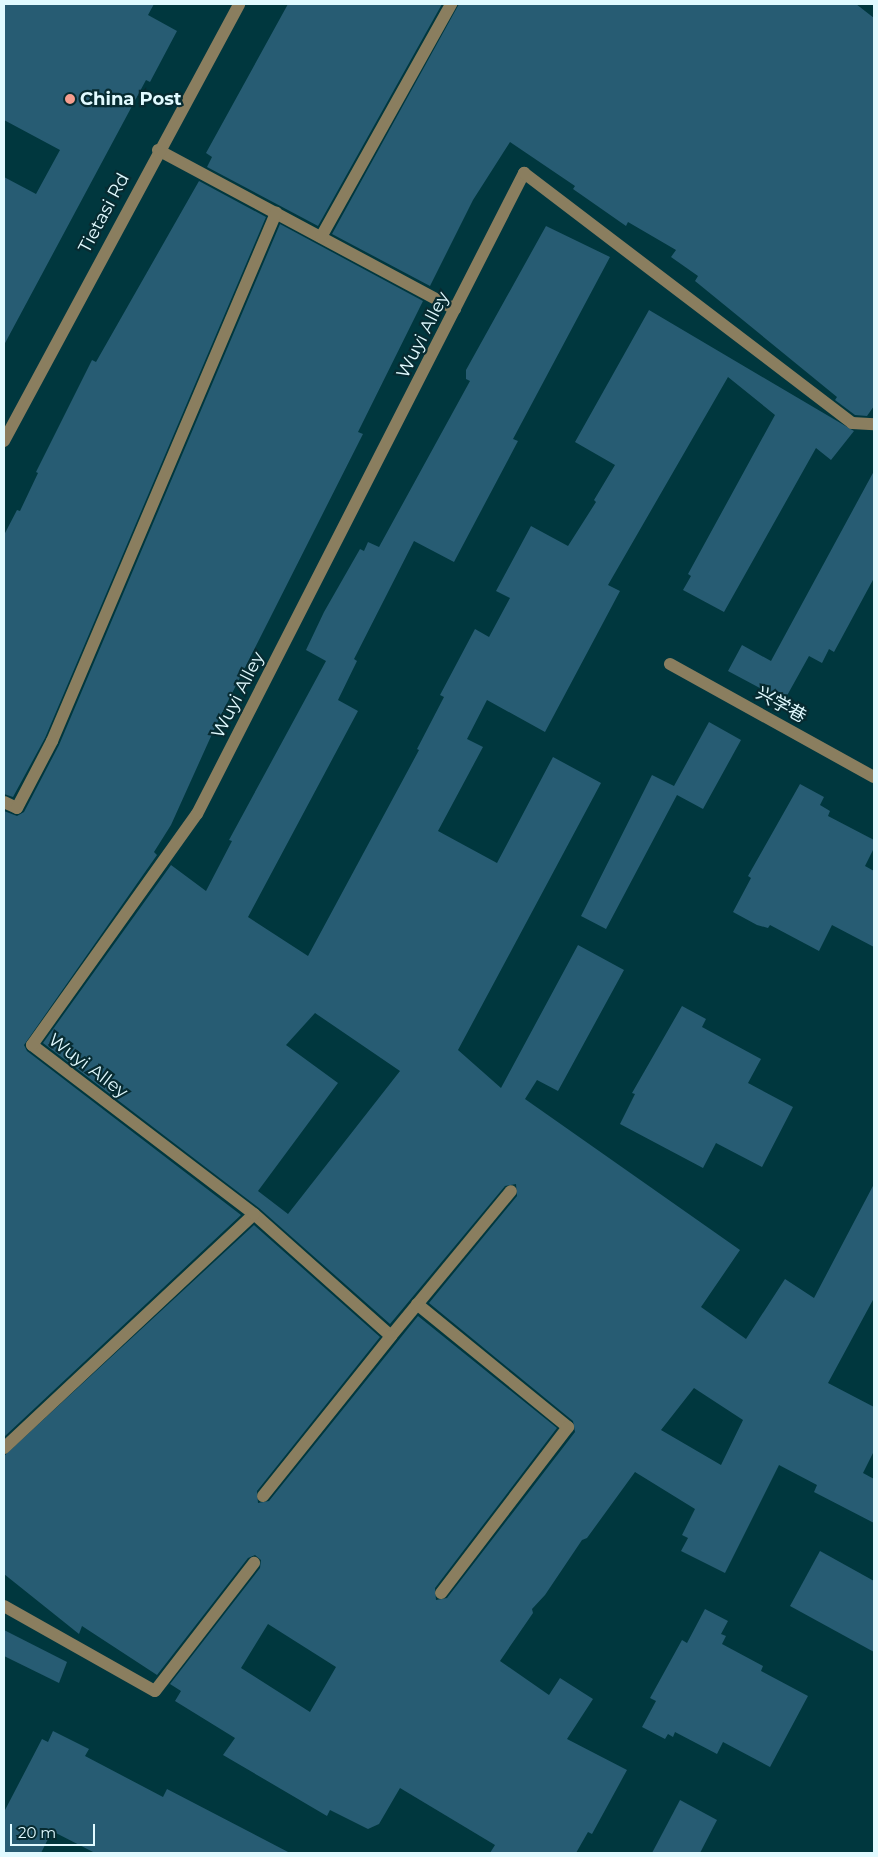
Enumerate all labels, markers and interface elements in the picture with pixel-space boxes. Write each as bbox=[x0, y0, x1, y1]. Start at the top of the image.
place label: China Post bbox=[80, 88, 182, 110]
marker: China Post bbox=[64, 93, 76, 105]
street label: Tietasi Rd bbox=[74, 169, 134, 257]
street label: Wuyi Alley bbox=[392, 288, 454, 382]
street label: Wuyi Alley bbox=[207, 648, 269, 742]
street label: 兴学巷 bbox=[752, 682, 810, 728]
street label: Wuyi Alley bbox=[44, 1029, 132, 1103]
scale bar bbox=[12, 1814, 98, 1846]
text: 20 m bbox=[18, 1823, 56, 1842]

